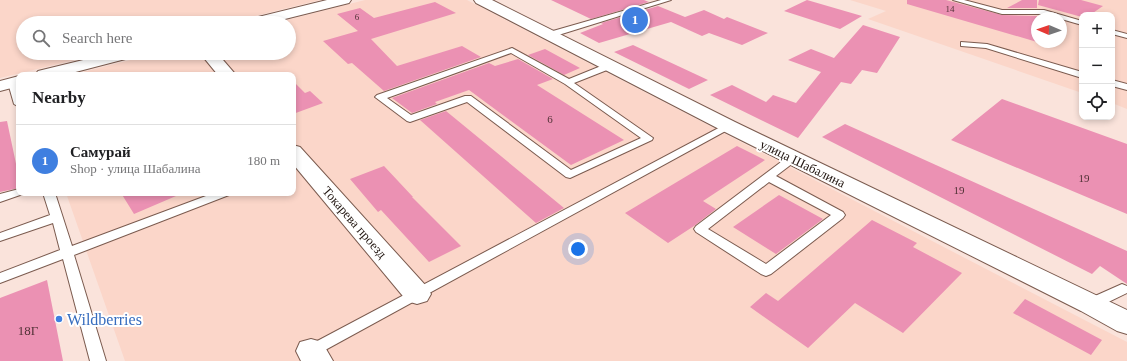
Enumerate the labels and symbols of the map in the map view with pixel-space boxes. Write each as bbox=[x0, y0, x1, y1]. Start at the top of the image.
house number: 14 bbox=[946, 4, 955, 14]
pin: 1 bbox=[622, 5, 648, 35]
house number: 6 bbox=[355, 12, 360, 22]
north arrow bbox=[1031, 12, 1067, 48]
house number: 6 bbox=[547, 113, 553, 125]
street label: улица Шабалина bbox=[758, 136, 848, 191]
house number: 19 bbox=[1079, 172, 1090, 184]
street label: Токарева проезд bbox=[319, 183, 390, 262]
house number: 19 bbox=[954, 184, 965, 196]
your location bbox=[568, 239, 588, 259]
place label: Wildberries bbox=[67, 311, 142, 328]
marker: Wildberries bbox=[54, 314, 64, 324]
house number: 18Г bbox=[18, 323, 39, 338]

